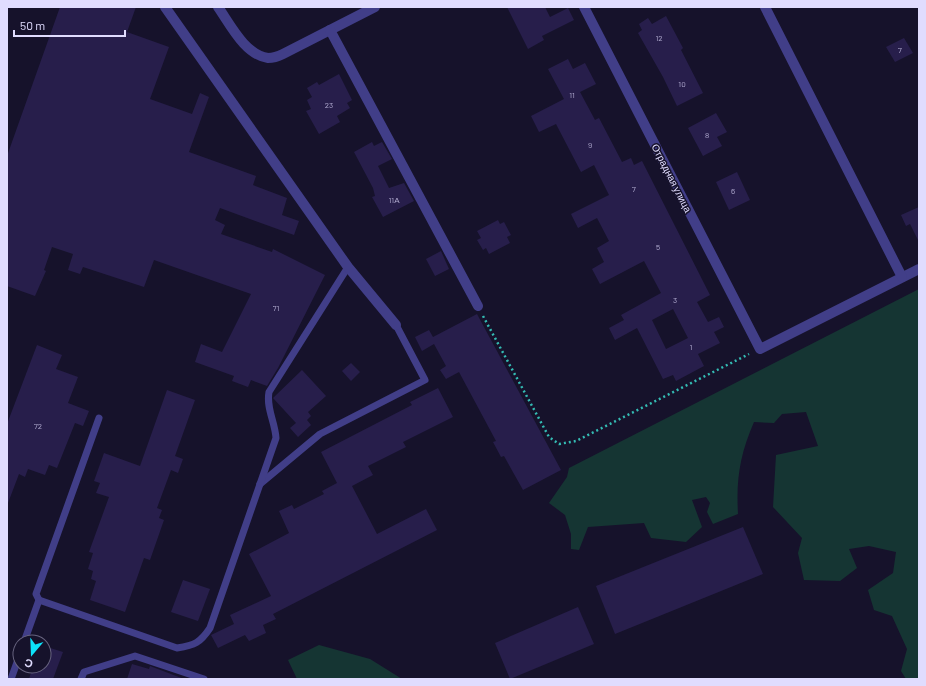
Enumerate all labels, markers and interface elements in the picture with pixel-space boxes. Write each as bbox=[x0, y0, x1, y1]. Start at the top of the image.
scale bar bbox=[14, 12, 125, 38]
text: 50 m bbox=[20, 18, 45, 32]
house number: 12 bbox=[655, 33, 663, 43]
house number: 7 bbox=[898, 45, 902, 55]
house number: 10 bbox=[678, 79, 686, 89]
house number: 11 bbox=[569, 90, 575, 100]
house number: 23 bbox=[325, 100, 333, 110]
house number: 8 bbox=[705, 130, 709, 140]
house number: 9 bbox=[588, 140, 592, 150]
street label: Отрадная улица bbox=[650, 142, 695, 215]
house number: 7 bbox=[632, 184, 636, 194]
house number: 6 bbox=[731, 186, 735, 196]
house number: 11А bbox=[389, 195, 400, 205]
house number: 5 bbox=[656, 242, 660, 252]
house number: 3 bbox=[673, 295, 677, 305]
house number: 71 bbox=[273, 303, 280, 313]
house number: 1 bbox=[690, 342, 693, 352]
house number: 72 bbox=[34, 421, 42, 431]
north arrow bbox=[12, 634, 52, 674]
text: С bbox=[23, 656, 34, 671]

